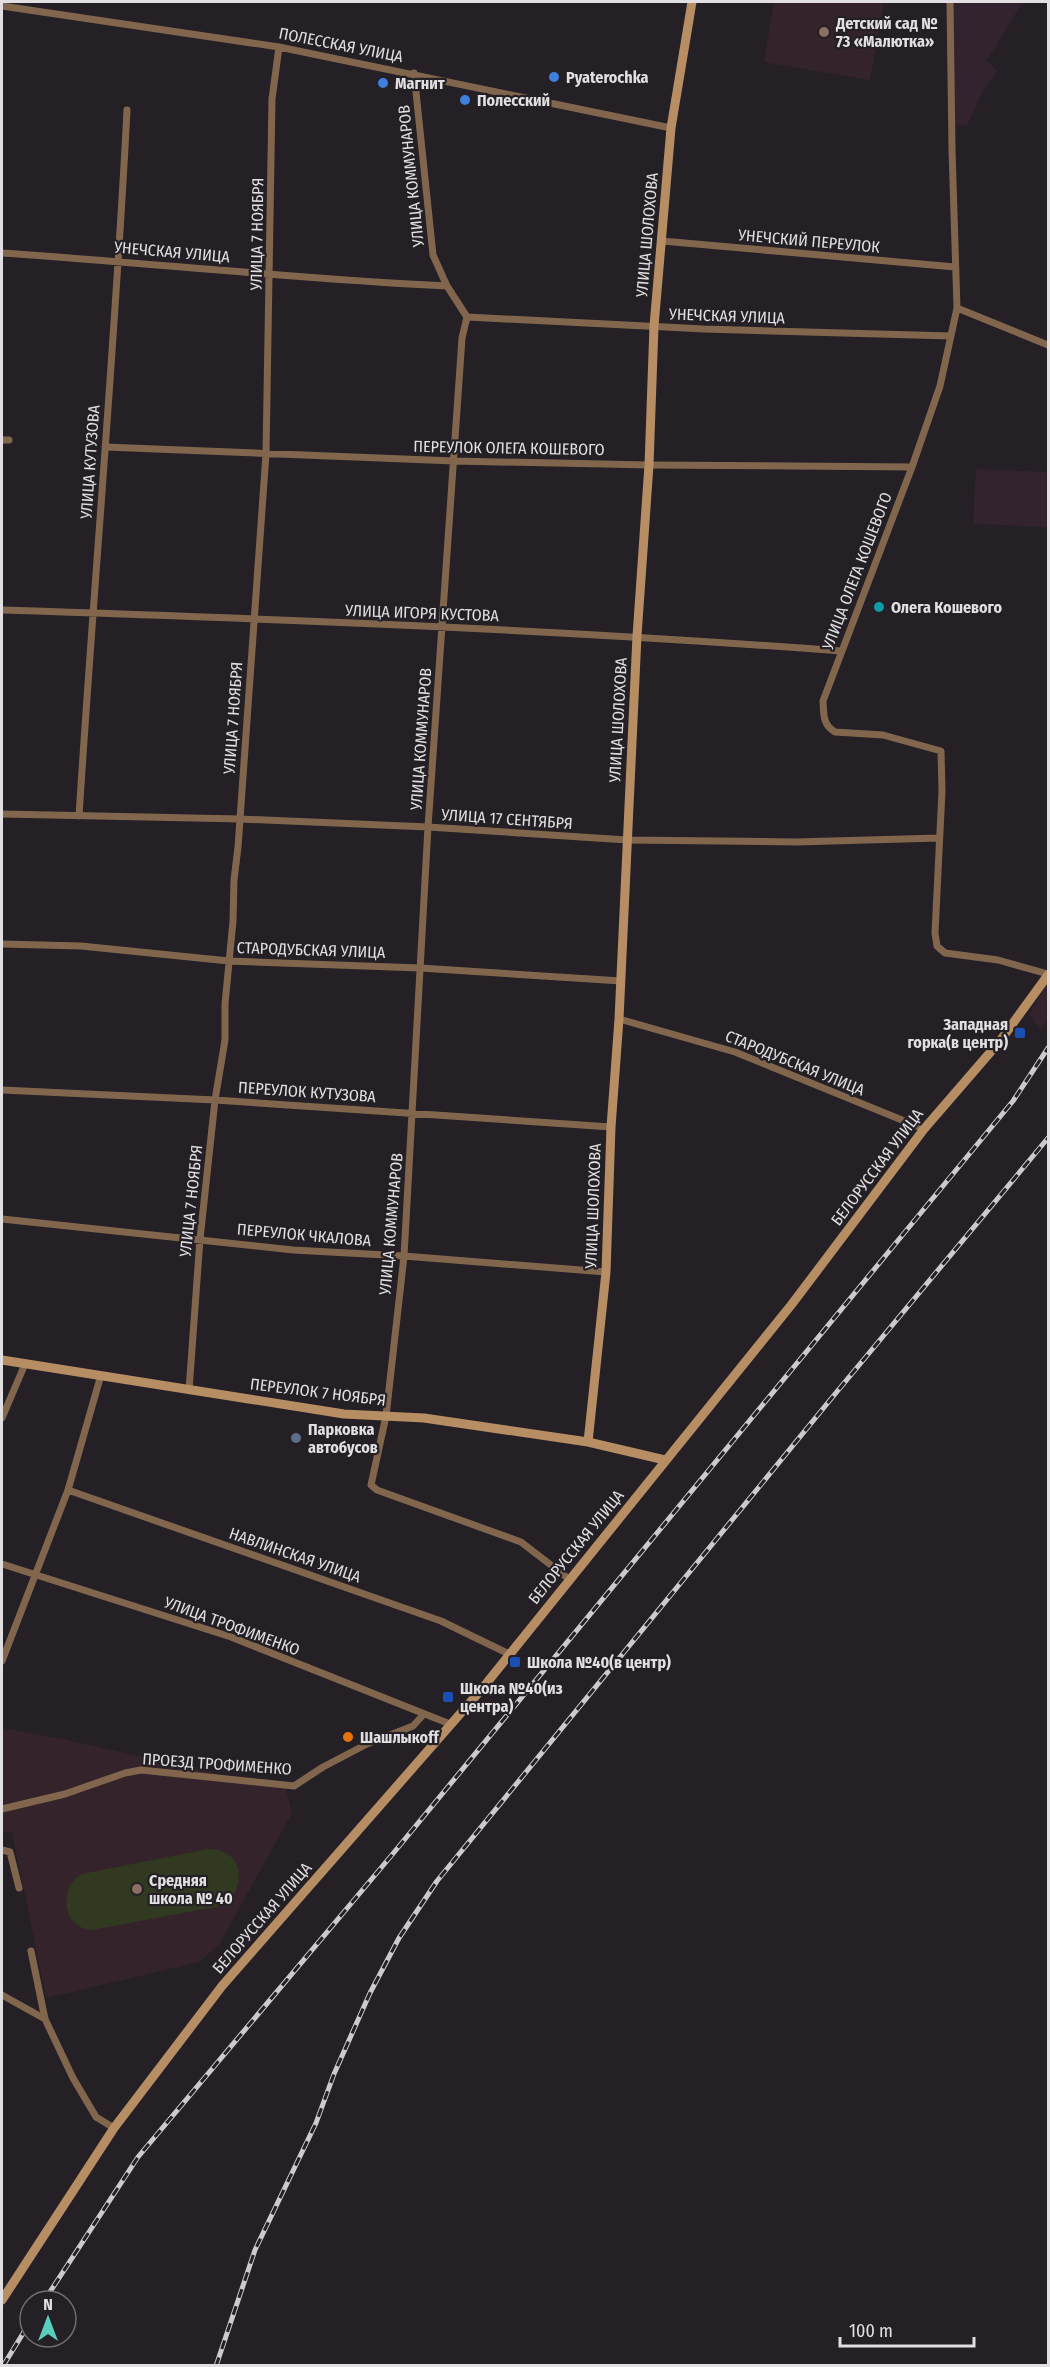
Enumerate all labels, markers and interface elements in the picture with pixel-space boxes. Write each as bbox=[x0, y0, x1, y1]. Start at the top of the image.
place label: Детский сад № 73 «Малютка» bbox=[835, 14, 938, 51]
street label: ПОЛЕССКАЯ УЛИЦА bbox=[277, 24, 405, 66]
marker: Детский сад № 73 «Малютка» bbox=[817, 25, 831, 39]
place label: Pyaterochka bbox=[566, 68, 649, 87]
marker: Pyaterochka bbox=[547, 70, 561, 84]
place label: Магнит bbox=[395, 74, 445, 93]
marker: Магнит bbox=[376, 76, 390, 90]
place label: Полесский bbox=[477, 91, 550, 110]
marker: Полесский bbox=[458, 93, 472, 107]
street label: УЛИЦА КОММУНАРОВ bbox=[394, 104, 428, 249]
street label: УЛИЦА ШОЛОХОВА bbox=[632, 171, 662, 299]
street label: УЛИЦА 7 НОЯБРЯ bbox=[247, 177, 267, 292]
street label: УНЕЧСКИЙ ПЕРЕУЛОК bbox=[736, 225, 881, 257]
street label: УНЕЧСКАЯ УЛИЦА bbox=[112, 237, 231, 267]
street label: УНЕЧСКАЯ УЛИЦА bbox=[668, 304, 786, 328]
street label: УЛИЦА КУТУЗОВА bbox=[76, 404, 103, 521]
street label: ПЕРЕУЛОК ОЛЕГА КОШЕВОГО bbox=[413, 437, 605, 459]
street label: УЛИЦА ОЛЕГА КОШЕВОГО bbox=[818, 489, 896, 653]
place label: Олега Кошевого bbox=[891, 598, 1002, 617]
marker: Олега Кошевого bbox=[872, 600, 886, 614]
street label: УЛИЦА ИГОРЯ КУСТОВА bbox=[344, 601, 500, 625]
street label: УЛИЦА ШОЛОХОВА bbox=[605, 656, 631, 784]
street label: УЛИЦА 7 НОЯБРЯ bbox=[220, 661, 246, 776]
street label: УЛИЦА КОММУНАРОВ bbox=[406, 667, 435, 812]
street label: УЛИЦА 17 СЕНТЯБРЯ bbox=[440, 805, 573, 833]
street label: СТАРОДУБСКАЯ УЛИЦА bbox=[236, 938, 386, 962]
place label: Западная горка(в центр) bbox=[907, 1015, 1008, 1052]
street label: СТАРОДУБСКАЯ УЛИЦА bbox=[723, 1026, 868, 1100]
marker: Западная горка(в центр) bbox=[1013, 1026, 1027, 1040]
street label: ПЕРЕУЛОК КУТУЗОВА bbox=[237, 1078, 377, 1106]
street label: БЕЛОРУССКАЯ УЛИЦА bbox=[827, 1104, 927, 1229]
street label: УЛИЦА ШОЛОХОВА bbox=[581, 1142, 605, 1270]
street label: УЛИЦА 7 НОЯБРЯ bbox=[176, 1144, 206, 1259]
street label: УЛИЦА КОММУНАРОВ bbox=[375, 1152, 407, 1297]
street label: ПЕРЕУЛОК ЧКАЛОВА bbox=[236, 1220, 372, 1250]
street label: ПЕРЕУЛОК 7 НОЯБРЯ bbox=[249, 1374, 387, 1410]
place label: Парковка автобусов bbox=[308, 1420, 378, 1457]
marker: Парковка автобусов bbox=[289, 1431, 303, 1445]
street label: БЕЛОРУССКАЯ УЛИЦА bbox=[524, 1486, 628, 1608]
street label: НАВЛИНСКАЯ УЛИЦА bbox=[227, 1524, 364, 1587]
street label: УЛИЦА ТРОФИМЕНКО bbox=[161, 1592, 302, 1659]
place label: Школа №40(в центр) bbox=[527, 1653, 671, 1672]
marker: Школа №40(в центр) bbox=[508, 1655, 522, 1669]
place label: Школа №40(из центра) bbox=[460, 1679, 563, 1716]
marker: Школа №40(из центра) bbox=[441, 1690, 455, 1704]
place label: Шашлыкоff bbox=[360, 1728, 440, 1747]
marker: Шашлыкоff bbox=[341, 1730, 355, 1744]
street label: ПРОЕЗД ТРОФИМЕНКО bbox=[142, 1749, 292, 1779]
street label: БЕЛОРУССКАЯ УЛИЦА bbox=[209, 1858, 316, 1977]
place label: Средняя школа № 40 bbox=[149, 1871, 233, 1908]
marker: Средняя школа № 40 bbox=[130, 1882, 144, 1896]
north arrow bbox=[18, 2289, 78, 2349]
text: N bbox=[43, 2295, 53, 2314]
scale bar bbox=[840, 2310, 974, 2348]
text: 100 m bbox=[849, 2320, 893, 2342]

